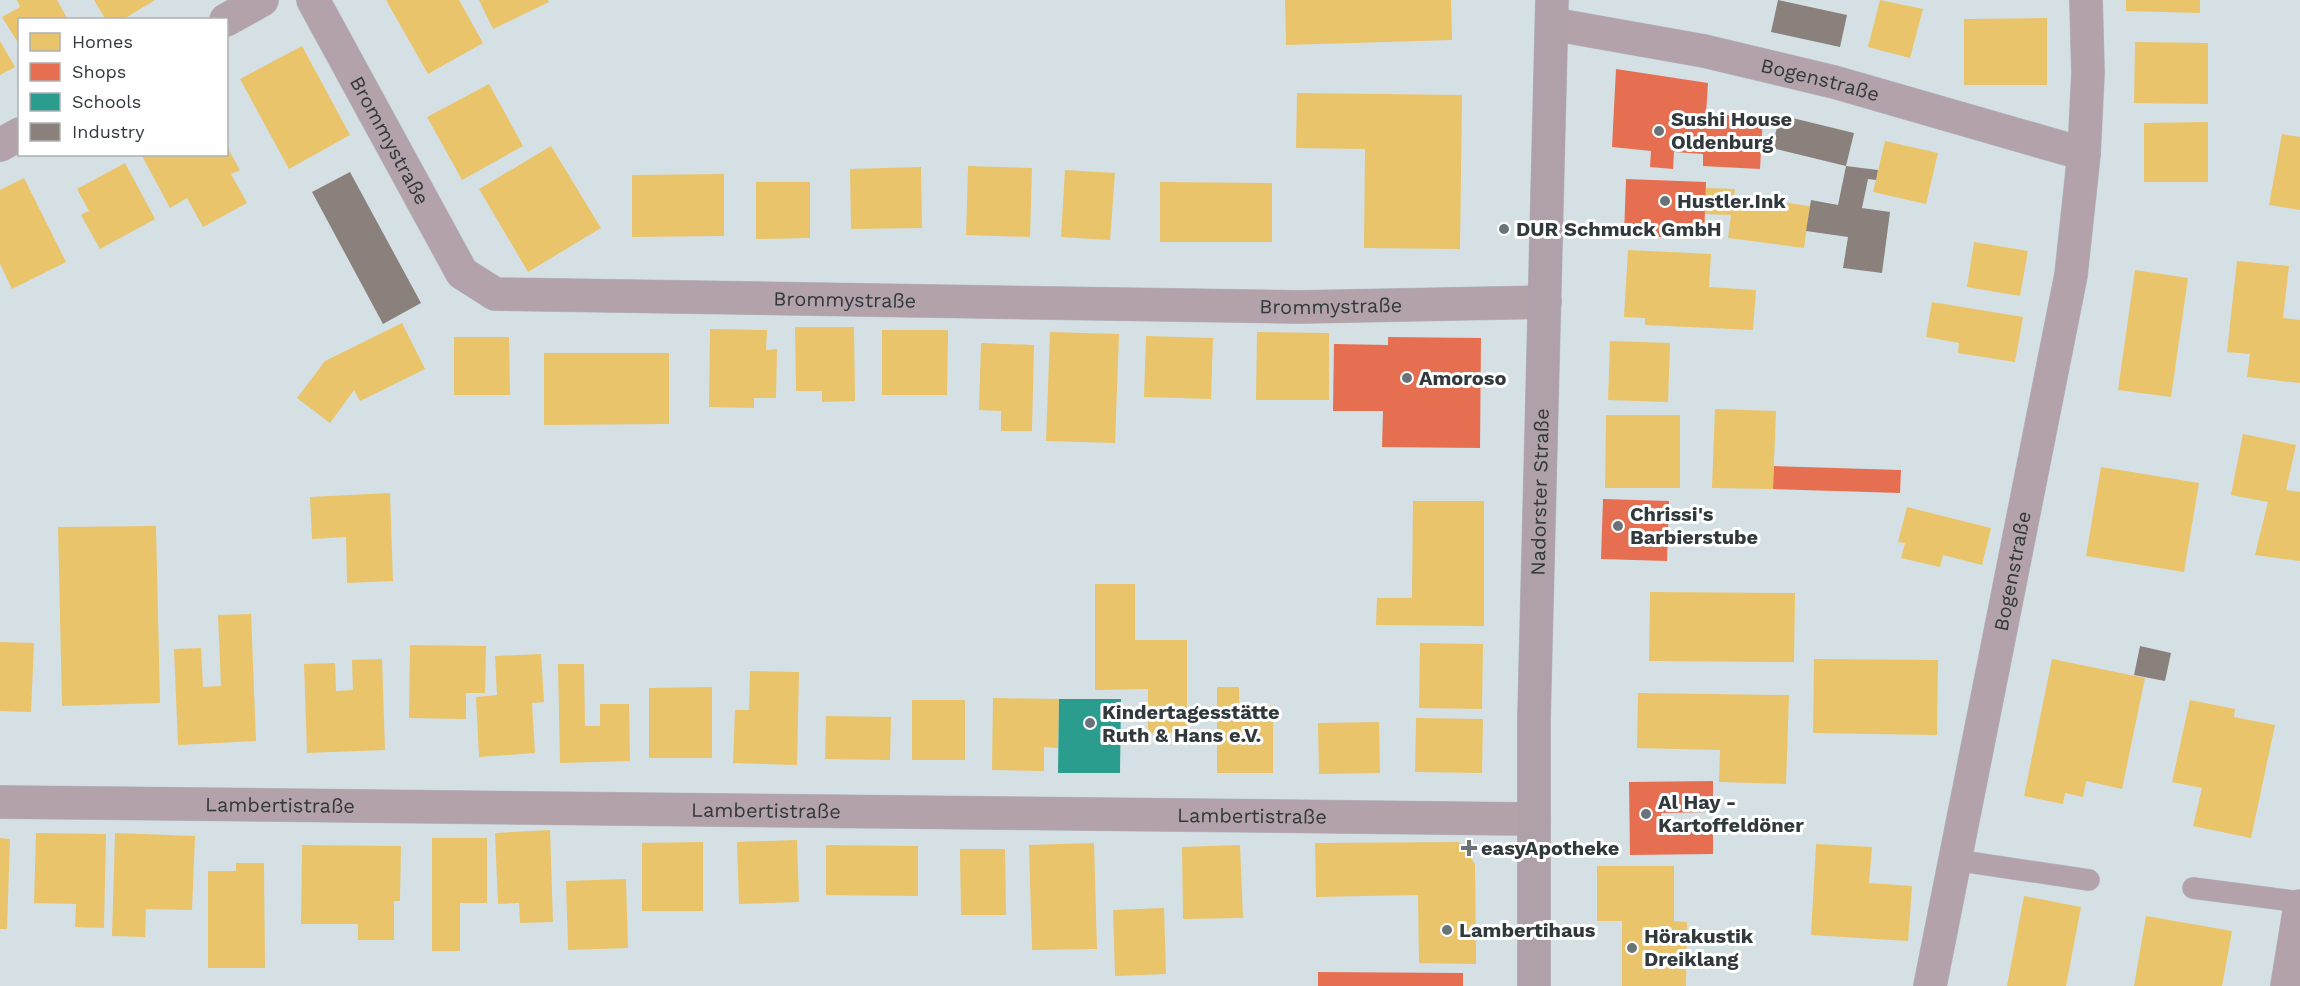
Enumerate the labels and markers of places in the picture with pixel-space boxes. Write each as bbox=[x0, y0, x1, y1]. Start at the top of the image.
place label: Sushi House Oldenburg bbox=[1671, 107, 1792, 154]
marker: Sushi House Oldenburg bbox=[1652, 124, 1666, 138]
place label: Hustler.Ink bbox=[1677, 189, 1786, 213]
marker: Hustler.Ink bbox=[1658, 194, 1672, 208]
place label: DUR Schmuck GmbH bbox=[1516, 217, 1722, 241]
marker: DUR Schmuck GmbH bbox=[1497, 222, 1511, 236]
place label: Amoroso bbox=[1419, 366, 1506, 390]
marker: Amoroso bbox=[1400, 371, 1414, 385]
place label: Chrissi's Barbierstube bbox=[1630, 502, 1758, 549]
marker: Chrissi's Barbierstube bbox=[1611, 519, 1625, 533]
place label: Kindertagesstätte Ruth & Hans e.V. bbox=[1102, 700, 1280, 747]
marker: Kindertagesstätte Ruth & Hans e.V. bbox=[1083, 716, 1097, 730]
place label: Al Hay - Kartoffeldöner bbox=[1658, 790, 1804, 837]
marker: Al Hay - Kartoffeldöner bbox=[1639, 807, 1653, 821]
place label: easyApotheke bbox=[1481, 836, 1619, 860]
marker: easyApotheke bbox=[1462, 841, 1476, 855]
place label: Lambertihaus bbox=[1459, 918, 1596, 942]
marker: Lambertihaus bbox=[1440, 923, 1454, 937]
place label: Hörakustik Dreiklang bbox=[1644, 924, 1754, 971]
marker: Hörakustik Dreiklang bbox=[1625, 941, 1639, 955]

